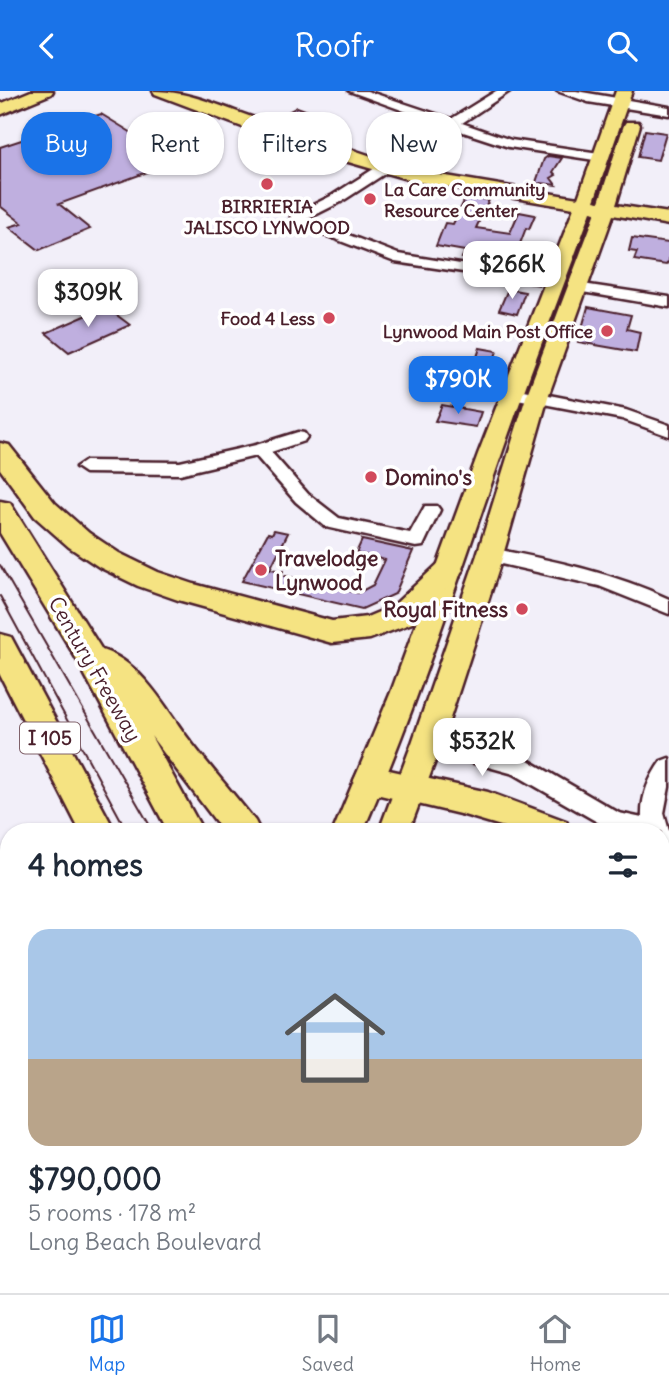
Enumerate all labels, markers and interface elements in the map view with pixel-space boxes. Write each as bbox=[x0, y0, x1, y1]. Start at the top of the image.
text: Roofr bbox=[295, 25, 374, 66]
icon: back bbox=[28, 27, 66, 65]
icon: search bbox=[603, 27, 641, 65]
chip: Buy bbox=[21, 112, 112, 175]
chip: Rent bbox=[126, 112, 224, 175]
chip: Filters bbox=[238, 112, 352, 175]
chip: New bbox=[366, 112, 462, 175]
marker: BIRRIERIA JALISCO LYNWOOD bbox=[259, 176, 275, 192]
place label: La Care Community Resource Center bbox=[384, 178, 546, 222]
marker: La Care Community Resource Center bbox=[362, 191, 378, 207]
place label: BIRRIERIA JALISCO LYNWOOD bbox=[184, 195, 350, 239]
pin: $266K bbox=[463, 241, 561, 301]
text: $266K bbox=[479, 249, 545, 278]
pin: $309K bbox=[39, 269, 137, 329]
text: $309K bbox=[54, 277, 122, 306]
place label: Food 4 Less bbox=[221, 307, 315, 330]
marker: Food 4 Less bbox=[321, 310, 337, 326]
place label: Lynwood Main Post Office bbox=[383, 320, 593, 343]
marker: Lynwood Main Post Office bbox=[599, 323, 615, 339]
pin: $790K bbox=[409, 357, 507, 416]
text: $790K bbox=[425, 364, 491, 393]
place label: Domino's bbox=[385, 464, 472, 491]
marker: Domino's bbox=[363, 469, 379, 485]
place label: Travelodge Lynwood bbox=[275, 545, 378, 596]
marker: Travelodge Lynwood bbox=[253, 562, 269, 578]
street label: Century Freeway bbox=[42, 592, 148, 746]
place label: Royal Fitness bbox=[383, 596, 508, 623]
marker: Royal Fitness bbox=[514, 601, 530, 617]
pin: $532K bbox=[433, 719, 531, 778]
road number: I 105 bbox=[20, 723, 80, 753]
text: $532K bbox=[449, 726, 515, 755]
text: 4 homes bbox=[28, 846, 143, 884]
icon: filters bbox=[604, 846, 642, 884]
icon: home bbox=[272, 975, 398, 1101]
text: $790,000 bbox=[28, 1160, 162, 1198]
text: 5 rooms · 178 m² bbox=[28, 1198, 196, 1227]
text: Long Beach Boulevard bbox=[28, 1227, 262, 1256]
tab: Map bbox=[88, 1310, 126, 1376]
tab: Saved bbox=[302, 1310, 354, 1376]
tab: Home bbox=[530, 1310, 581, 1376]

